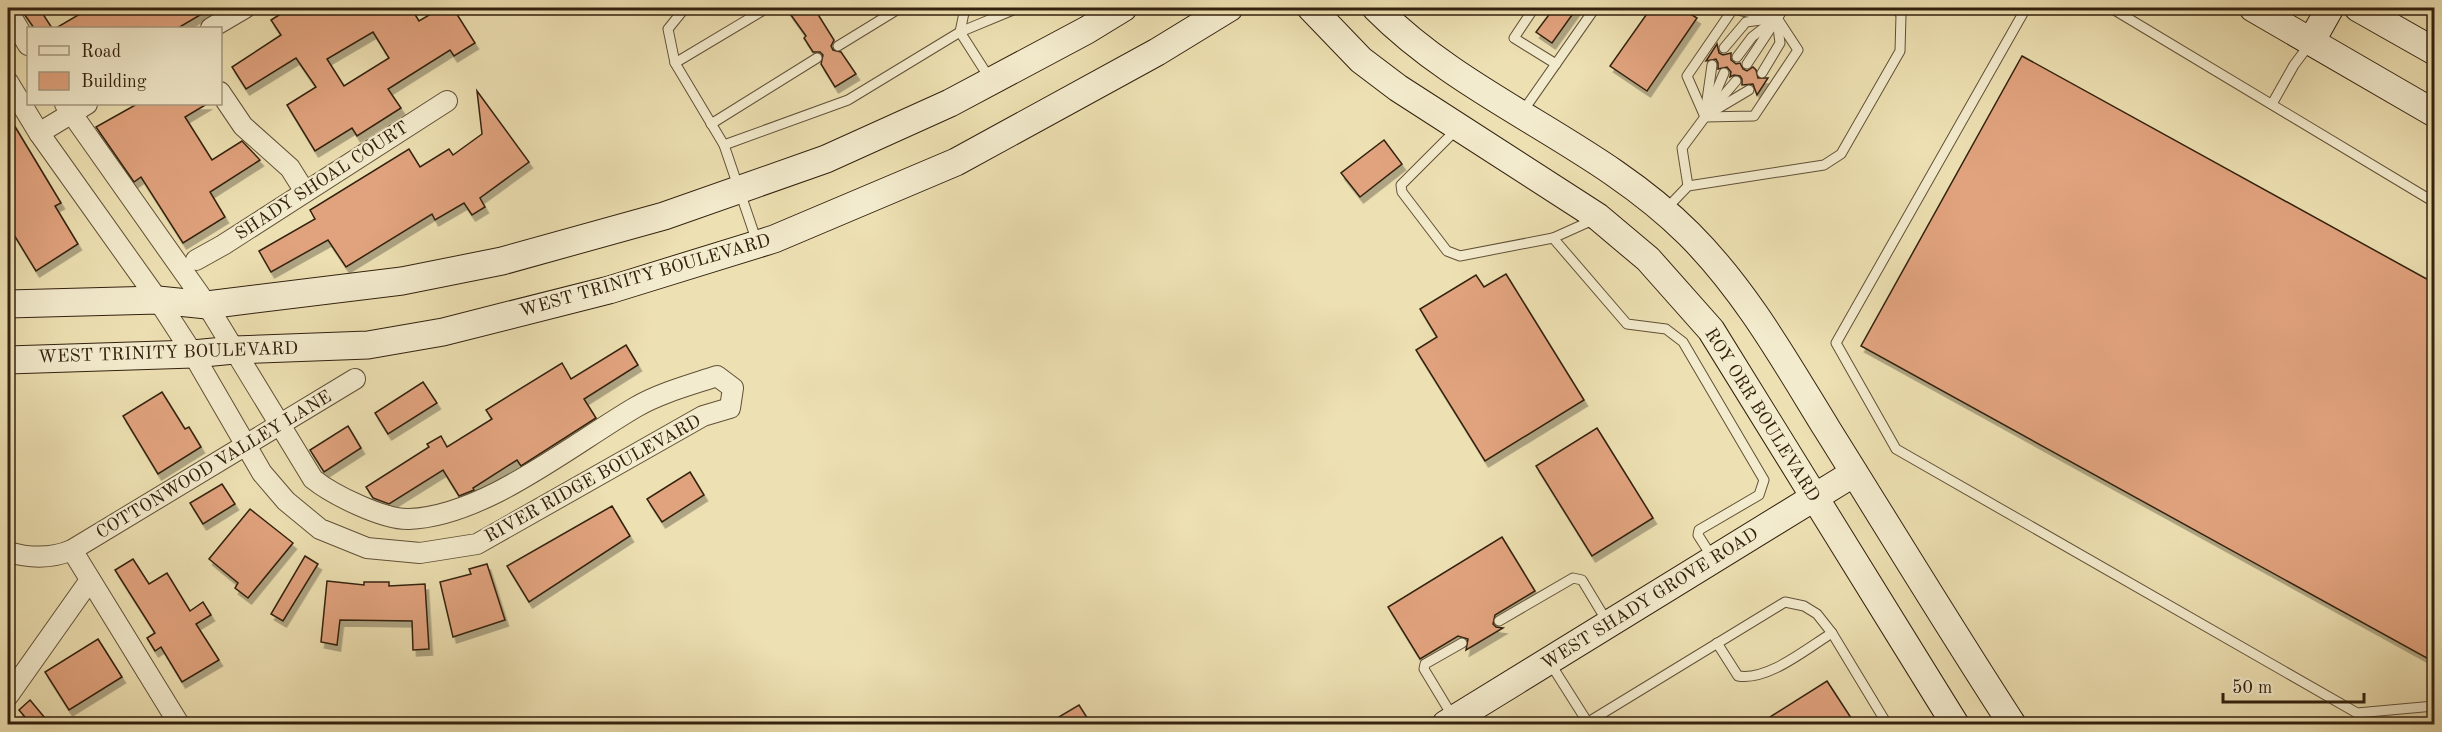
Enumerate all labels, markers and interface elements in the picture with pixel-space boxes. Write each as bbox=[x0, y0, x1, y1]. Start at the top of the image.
legend bbox=[27, 27, 222, 105]
text: Road bbox=[81, 43, 121, 61]
text: Building bbox=[81, 73, 147, 91]
street label: SHADY SHOAL COURT bbox=[232, 118, 412, 244]
street label: WEST TRINITY BOULEVARD bbox=[517, 231, 773, 321]
street label: ROY ORR BOULEVARD bbox=[1701, 325, 1823, 505]
street label: WEST TRINITY BOULEVARD bbox=[38, 339, 298, 367]
street label: COTTONWOOD VALLEY LANE bbox=[93, 387, 335, 543]
street label: RIVER RIDGE BOULEVARD bbox=[482, 412, 704, 546]
street label: WEST SHADY GROVE ROAD bbox=[1539, 525, 1761, 673]
scale bar bbox=[2223, 666, 2364, 704]
text: 50 m bbox=[2232, 679, 2272, 697]

